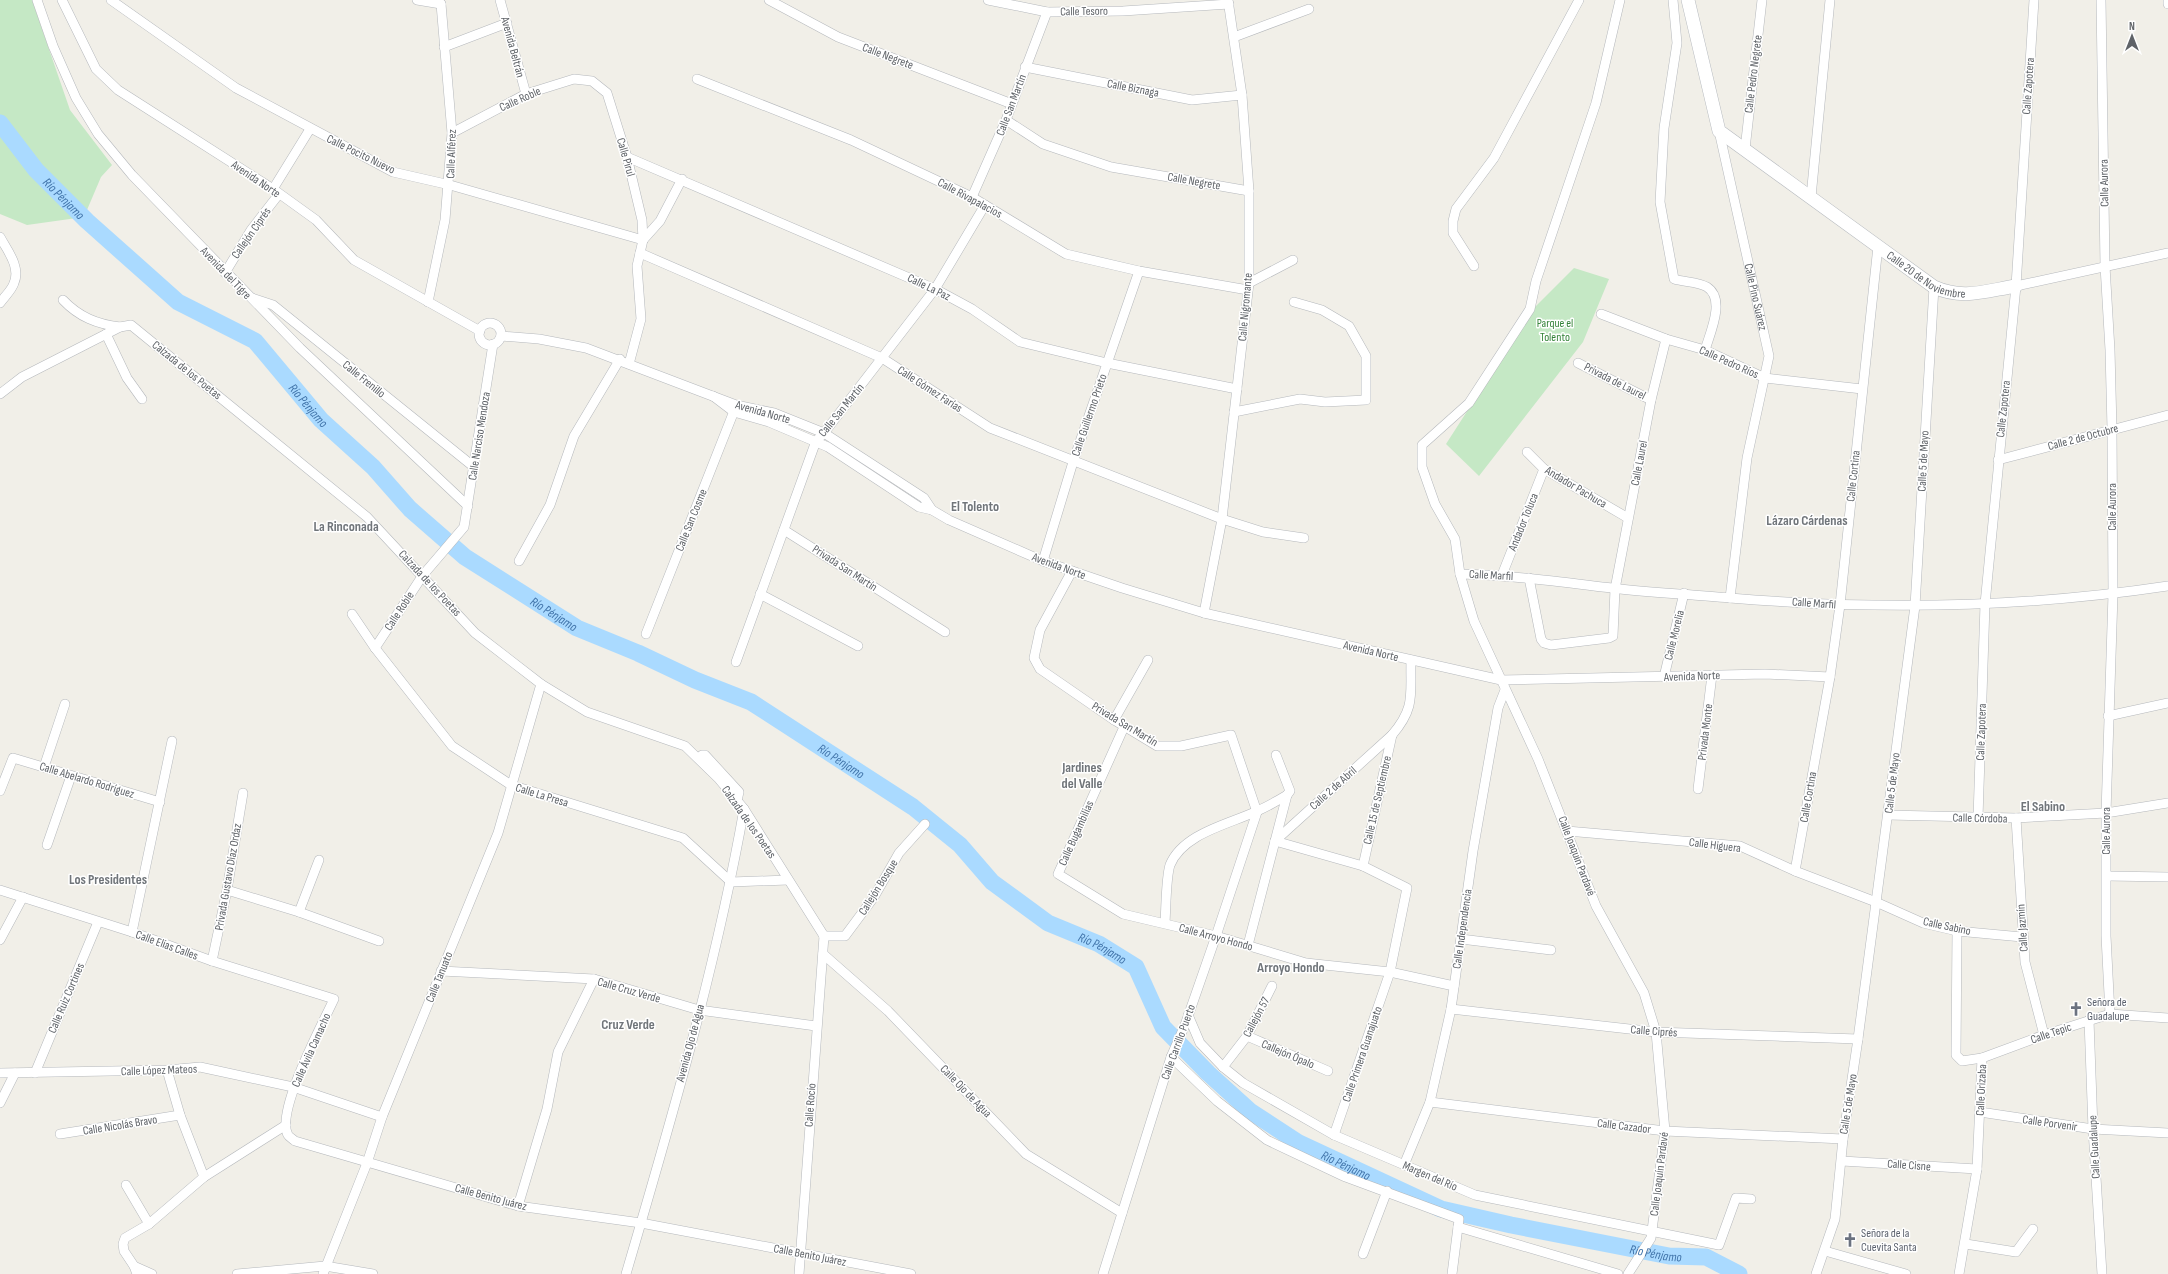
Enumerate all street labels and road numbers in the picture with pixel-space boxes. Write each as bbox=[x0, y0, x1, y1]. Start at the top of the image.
street label: Calle Tesoro bbox=[1060, 4, 1108, 19]
street label: Avenida Beltrán bbox=[497, 14, 528, 79]
street label: Calle Pedro Negrete bbox=[1741, 34, 1766, 114]
street label: Calle Negrete bbox=[860, 40, 916, 73]
street label: Calle Zapotera bbox=[2019, 57, 2038, 115]
street label: Calle San Martín bbox=[993, 72, 1030, 138]
street label: Calle Biznaga bbox=[1106, 76, 1160, 101]
street label: Calle Roble bbox=[497, 84, 543, 115]
street label: Calle Alférez bbox=[443, 128, 460, 179]
street label: Calle Pocito Nuevo bbox=[324, 131, 398, 177]
street label: Calle Pirul bbox=[613, 136, 638, 178]
street label: Avenida Norte bbox=[227, 157, 283, 201]
street label: Calle Aurora bbox=[2097, 159, 2112, 207]
street label: Calle Negrete bbox=[1166, 169, 1222, 194]
street label: Calle Rivapalacios bbox=[935, 175, 1005, 222]
street label: Callejón Ciprés bbox=[228, 205, 275, 262]
street label: Avenida del Tigre bbox=[196, 243, 254, 303]
street label: Calle 20 de Noviembre bbox=[1883, 248, 1966, 302]
street label: Calle Pino Suárez bbox=[1741, 262, 1770, 333]
street label: Calle La Paz bbox=[905, 271, 953, 305]
street label: Calle Nigromante bbox=[1235, 272, 1256, 342]
street label: Calzada de los Poetas bbox=[149, 338, 225, 403]
street label: Calle Pedro Ríos bbox=[1697, 343, 1761, 382]
street label: Calle Frenillo bbox=[339, 358, 388, 401]
street label: Privada de Laurel bbox=[1581, 359, 1648, 403]
street label: Calle Gómez Farías bbox=[894, 363, 965, 416]
street label: Calle Guillermo Prieto bbox=[1068, 372, 1111, 458]
street label: Calle San Martín bbox=[815, 380, 868, 440]
street label: Calle Zapotera bbox=[1993, 380, 2014, 438]
street label: Calle Narciso Mendoza bbox=[465, 390, 494, 481]
street label: Avenida Norte bbox=[733, 397, 792, 428]
street label: Calle 2 de Octubre bbox=[2046, 421, 2120, 454]
street label: Calle 5 de Mayo bbox=[1914, 430, 1933, 492]
street label: Calle Laurel bbox=[1628, 439, 1651, 487]
street label: Calle Cortina bbox=[1843, 449, 1864, 502]
street label: Andador Pachuca bbox=[1541, 463, 1610, 512]
street label: Calle Aurora bbox=[2105, 483, 2120, 531]
street label: Calle San Cosme bbox=[672, 487, 711, 553]
street label: Andador Toluca bbox=[1505, 491, 1542, 554]
street label: Privada San Martín bbox=[809, 542, 880, 595]
street label: Calzada de los Poetas bbox=[395, 547, 464, 620]
street label: Avenida Norte bbox=[1029, 549, 1088, 583]
street label: Calle Marfil bbox=[1468, 567, 1513, 584]
street label: Calle Roble bbox=[381, 589, 418, 634]
street label: Calle Marfil bbox=[1791, 594, 1837, 613]
street label: Calle Morelia bbox=[1661, 608, 1688, 662]
street label: Avenida Norte bbox=[1341, 638, 1400, 665]
street label: Avenida Norte bbox=[1663, 668, 1721, 685]
street label: Privada San Martín bbox=[1089, 699, 1161, 750]
street label: Privada Monte bbox=[1695, 703, 1716, 761]
street label: Calle Zapotera bbox=[1973, 703, 1990, 761]
street label: Calle 5 de Mayo bbox=[1881, 752, 1904, 814]
street label: Calle 15 de Septiembre bbox=[1360, 754, 1395, 846]
street label: Calle Abelardo Rodríguez bbox=[38, 759, 137, 802]
street label: Calle 2 de Abril bbox=[1307, 763, 1360, 813]
street label: Calle Cortina bbox=[1797, 770, 1820, 824]
street label: Calle La Presa bbox=[514, 780, 570, 811]
street label: Calzada de los Poetas bbox=[718, 783, 779, 862]
street label: Calle Bugambilias bbox=[1055, 798, 1097, 868]
street label: Calle Aurora bbox=[2099, 807, 2114, 855]
street label: Calle Córdoba bbox=[1952, 811, 2008, 826]
street label: Calle Joaquín Pardavé bbox=[1554, 814, 1599, 898]
street label: Privada Gustavo Díaz Ordaz bbox=[212, 822, 245, 932]
street label: Calle Higuera bbox=[1688, 835, 1742, 856]
street label: Callejón Bosque bbox=[855, 856, 902, 918]
street label: Calle Independencia bbox=[1449, 888, 1476, 970]
street label: Calle Jazmín bbox=[2013, 904, 2032, 952]
street label: Calle Sabino bbox=[1922, 914, 1972, 939]
street label: Calle Arroyo Hondo bbox=[1177, 920, 1255, 955]
street label: Calle Elías Calles bbox=[133, 927, 200, 964]
street label: Calle Tanuato bbox=[422, 950, 456, 1005]
street label: Calle Ruiz Cortines bbox=[45, 961, 88, 1036]
street label: Calle Cruz Verde bbox=[596, 974, 662, 1007]
street label: Callejón 57 bbox=[1240, 994, 1273, 1040]
street label: Avenida Ojo de Agua bbox=[673, 1002, 708, 1085]
street label: Calle Carrillo Puerto bbox=[1158, 1002, 1199, 1082]
street label: Calle Primera Guanajuato bbox=[1339, 1004, 1386, 1104]
street label: Calle Ávila Camacho bbox=[288, 1011, 334, 1090]
street label: Calle Tepic bbox=[2029, 1019, 2074, 1047]
street label: Calle Ciprés bbox=[1630, 1022, 1678, 1041]
street label: Callejón Ópalo bbox=[1259, 1037, 1317, 1072]
street label: Calle López Mateos bbox=[121, 1062, 197, 1079]
street label: Calle Ojo de Agua bbox=[937, 1062, 995, 1121]
street label: Calle Orizaba bbox=[1973, 1064, 1990, 1116]
street label: Calle 5 de Mayo bbox=[1836, 1073, 1861, 1135]
street label: Calle Rocío bbox=[801, 1083, 820, 1127]
street label: Calle Nicolás Bravo bbox=[82, 1112, 158, 1139]
street label: Calle Porvenir bbox=[2022, 1112, 2079, 1135]
street label: Calle Guadalupe bbox=[2085, 1115, 2104, 1179]
street label: Calle Cazador bbox=[1596, 1116, 1652, 1137]
street label: Calle Joaquín Pardavé bbox=[1647, 1131, 1672, 1217]
street label: Calle Cisne bbox=[1887, 1156, 1931, 1175]
street label: Margen del Río bbox=[1400, 1158, 1460, 1195]
street label: Calle Benito Juárez bbox=[453, 1181, 529, 1214]
street label: Calle Benito Juárez bbox=[772, 1241, 848, 1270]

